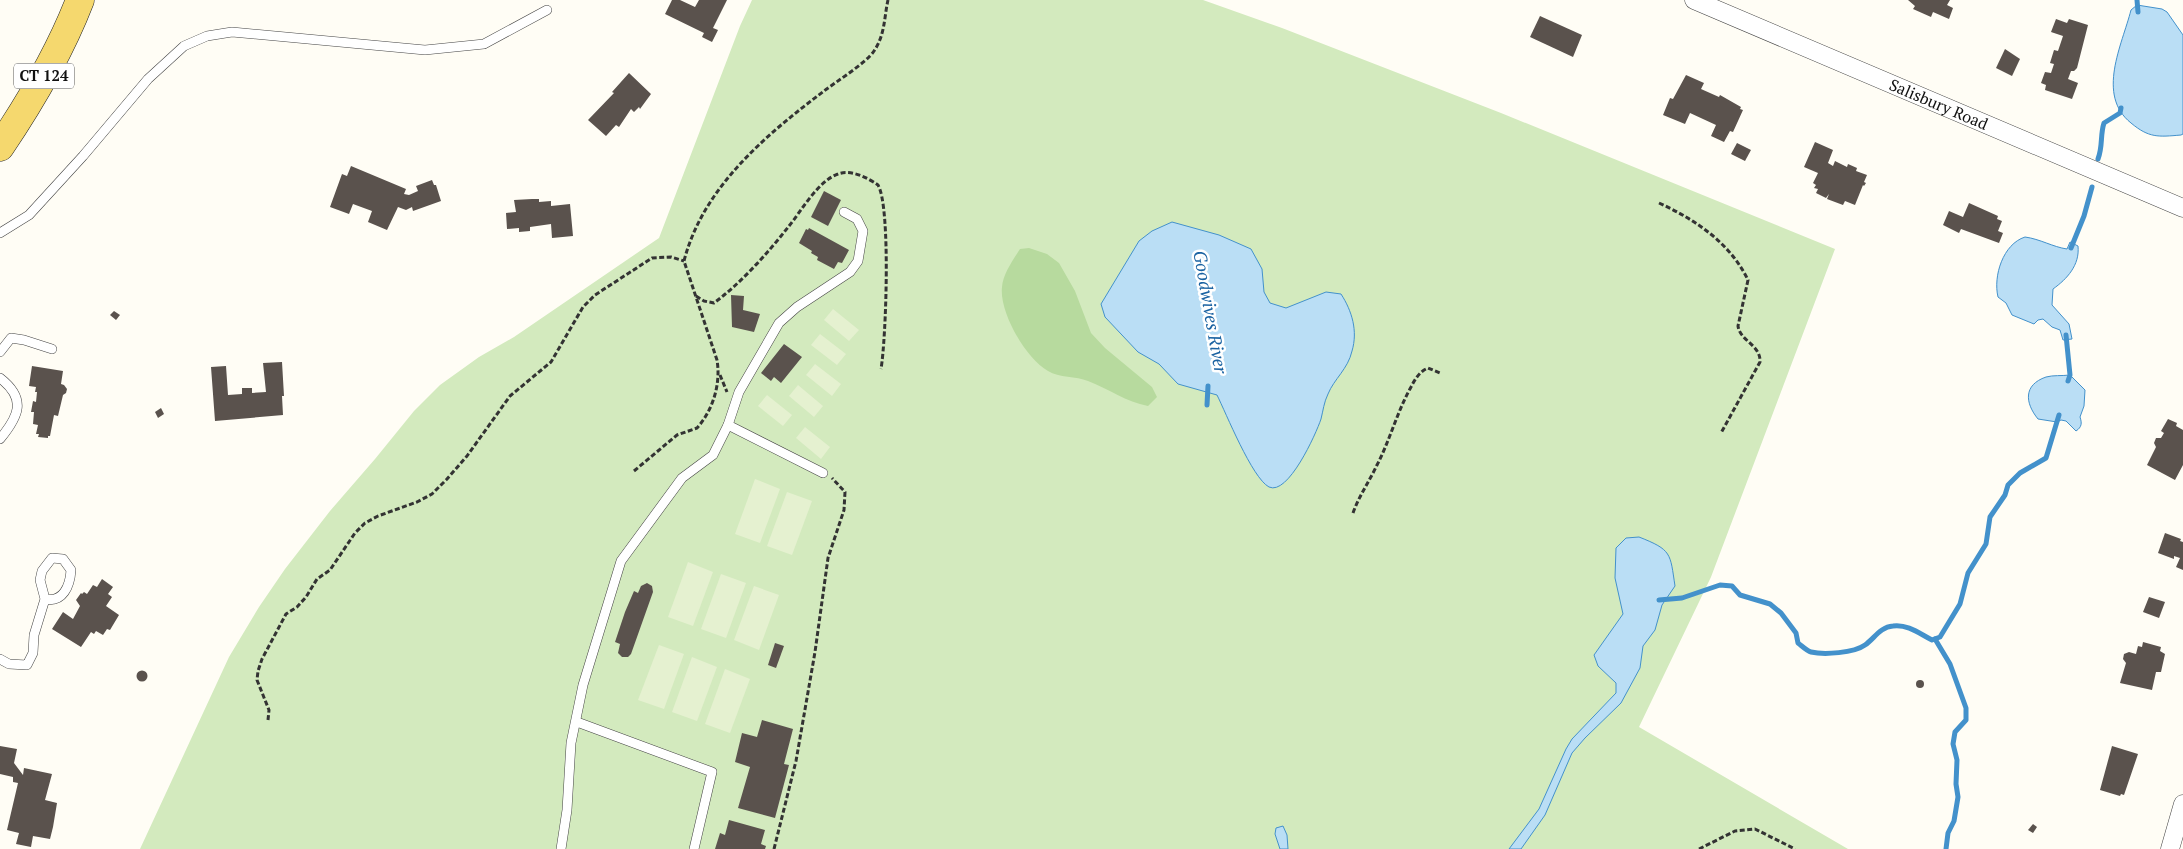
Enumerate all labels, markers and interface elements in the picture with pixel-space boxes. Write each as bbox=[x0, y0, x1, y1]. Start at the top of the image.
road number: CT 124 bbox=[14, 64, 74, 88]
street label: Salisbury Road bbox=[1886, 73, 1992, 135]
water label: Goodwives River bbox=[1188, 248, 1234, 376]

